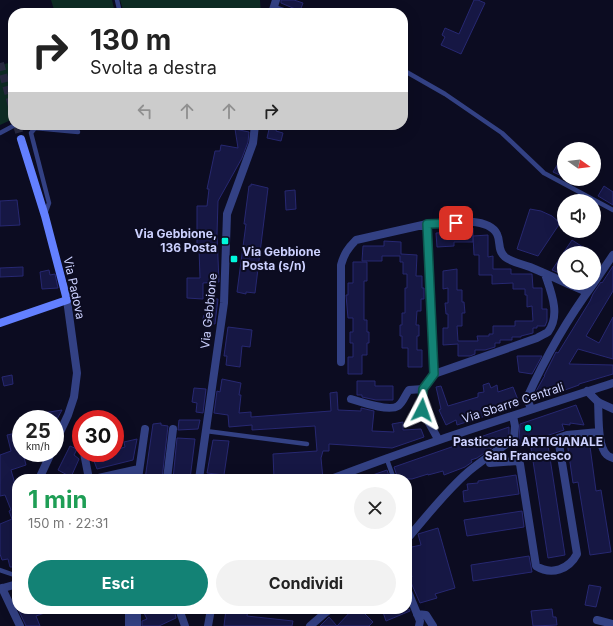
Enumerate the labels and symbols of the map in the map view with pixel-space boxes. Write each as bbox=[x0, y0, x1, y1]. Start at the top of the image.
north arrow bbox=[557, 142, 601, 186]
pin bbox=[439, 206, 473, 240]
place label: Via Gebbione, 136 Posta bbox=[134, 226, 217, 255]
marker: Via Gebbione, 136 Posta bbox=[220, 236, 230, 246]
place label: Via Gebbione Posta (s/n) bbox=[242, 244, 321, 273]
marker: Via Gebbione Posta (s/n) bbox=[229, 254, 239, 264]
street label: Via Padova bbox=[61, 255, 88, 320]
street label: Via Gebbione bbox=[197, 272, 220, 350]
street label: Via Sbarre Centrali bbox=[460, 379, 566, 426]
position arrow bbox=[401, 389, 443, 431]
speed limit sign: 30 bbox=[72, 410, 124, 462]
marker: Pasticceria ARTIGIANALE San Francesco bbox=[523, 423, 533, 433]
place label: Pasticceria ARTIGIANALE San Francesco bbox=[453, 434, 603, 463]

